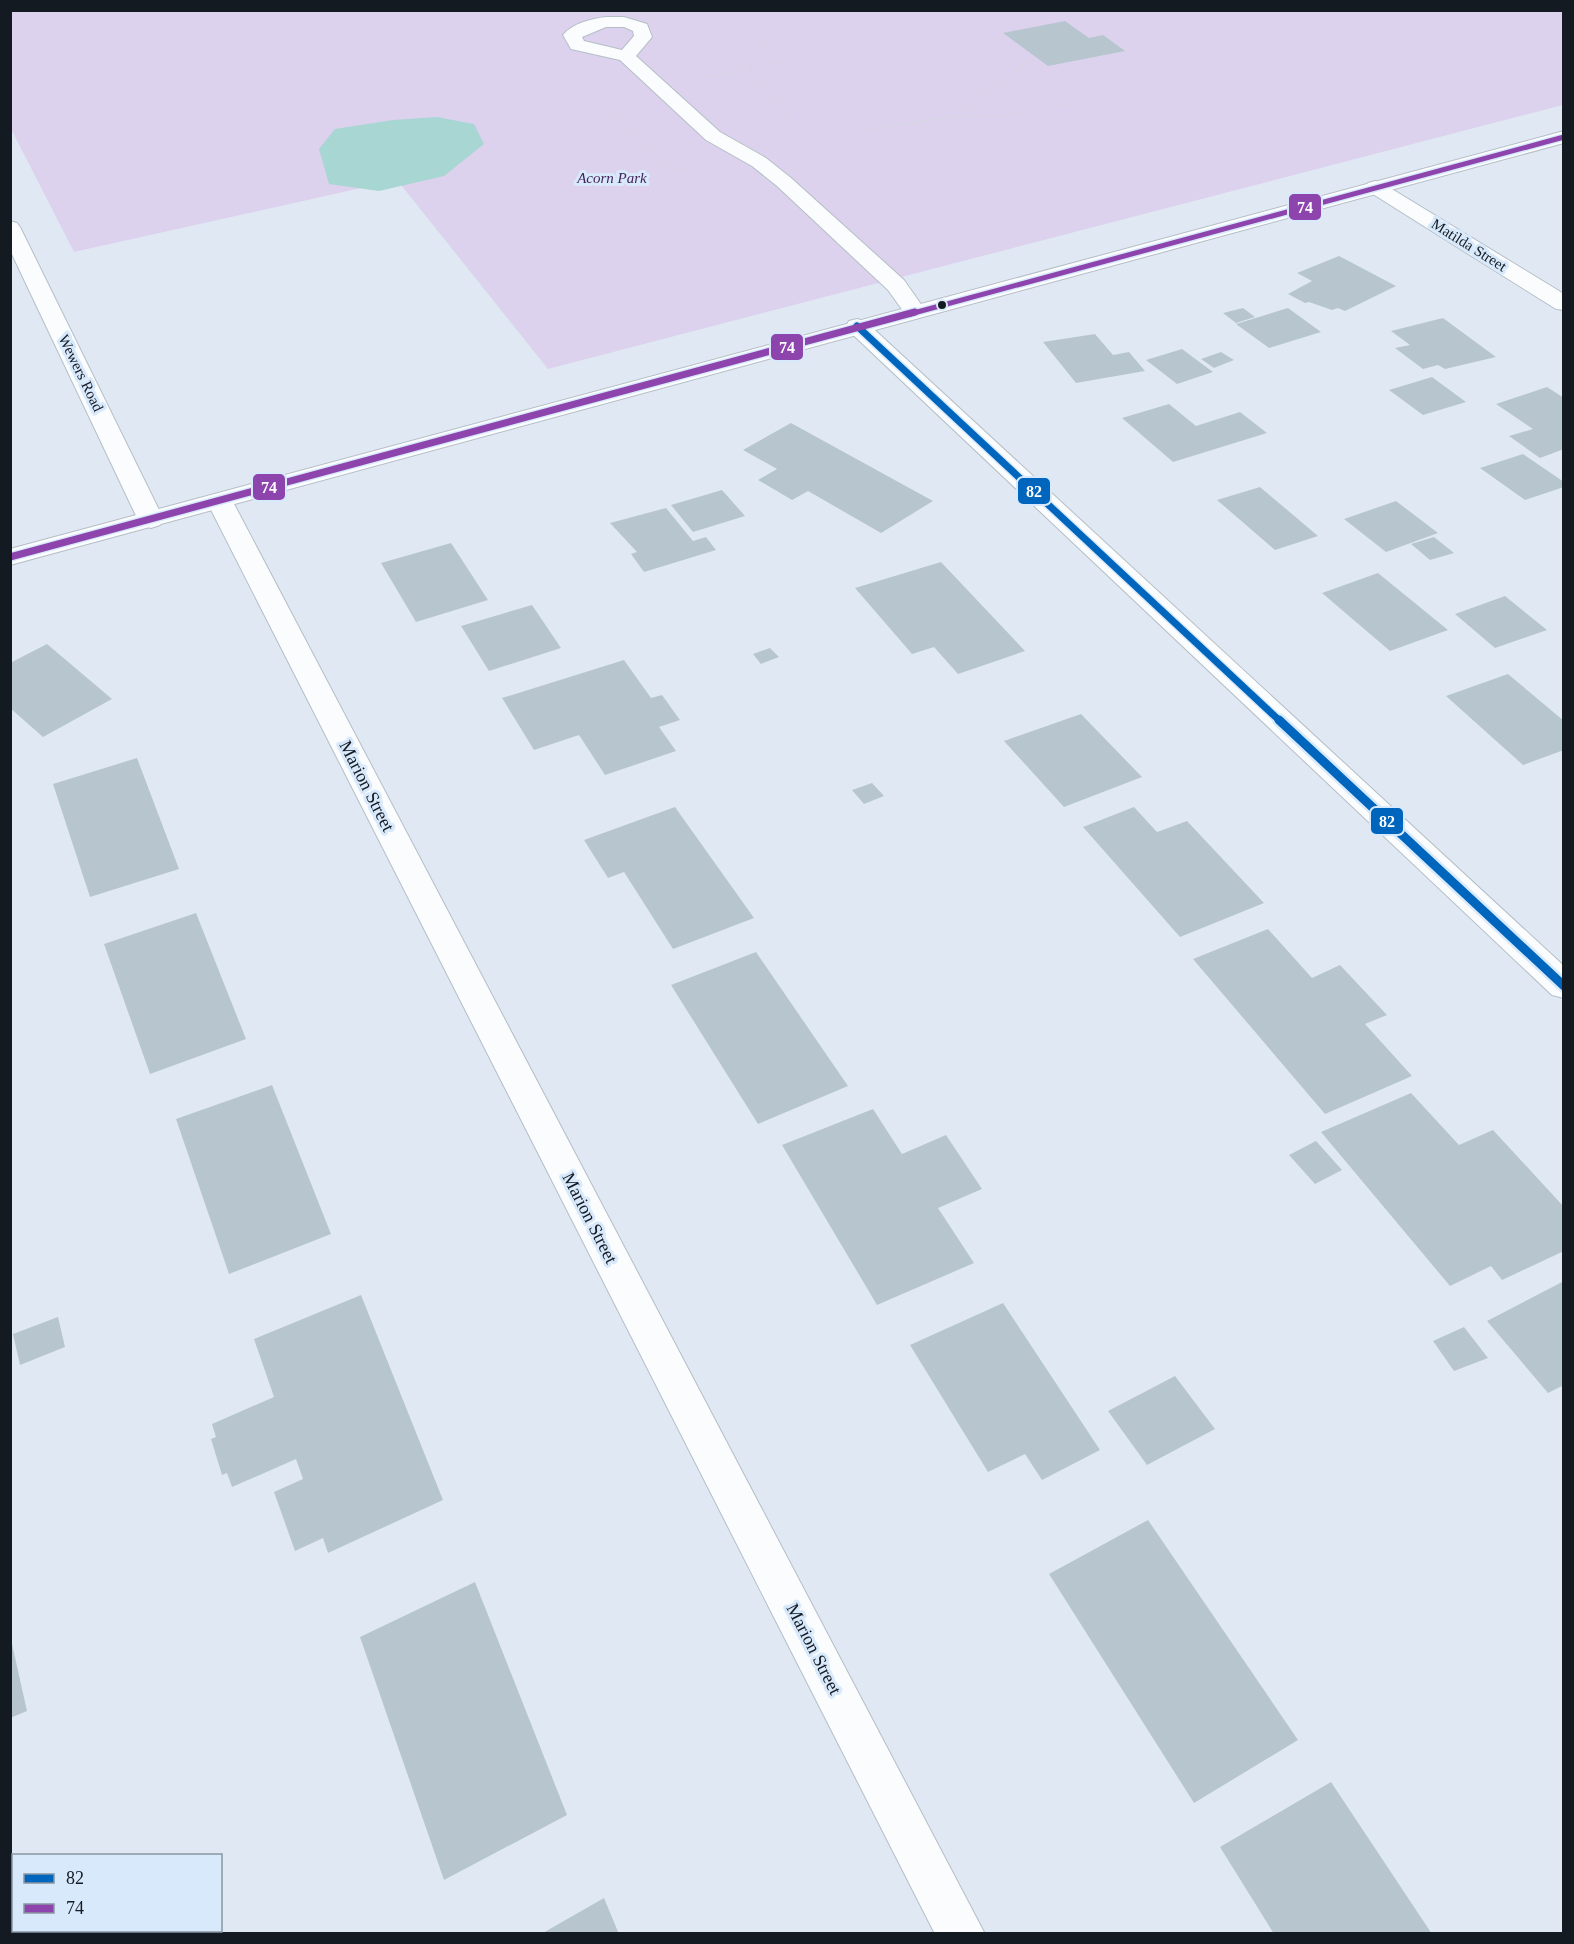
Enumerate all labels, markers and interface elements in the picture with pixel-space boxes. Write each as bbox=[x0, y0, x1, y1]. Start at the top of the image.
park label: Acorn Park bbox=[576, 170, 647, 186]
line badge: 74 bbox=[1288, 193, 1322, 221]
text: 74 bbox=[1297, 199, 1313, 216]
street label: Matilda Street bbox=[1429, 216, 1510, 275]
unlabelled marker bbox=[936, 299, 948, 311]
street label: Wewers Road bbox=[56, 332, 107, 414]
line badge: 74 bbox=[770, 333, 804, 361]
text: 74 bbox=[779, 339, 795, 356]
line badge: 74 bbox=[252, 473, 286, 501]
line badge: 82 bbox=[1017, 477, 1051, 505]
text: 74 bbox=[261, 479, 277, 496]
text: 82 bbox=[1026, 483, 1042, 500]
street label: Marion Street bbox=[336, 737, 398, 835]
line badge: 82 bbox=[1370, 807, 1404, 835]
text: 82 bbox=[1379, 813, 1395, 830]
street label: Marion Street bbox=[559, 1169, 621, 1267]
street label: Marion Street bbox=[783, 1600, 845, 1698]
legend bbox=[12, 1854, 222, 1932]
text: 82 bbox=[66, 1868, 84, 1888]
text: 74 bbox=[66, 1898, 84, 1918]

